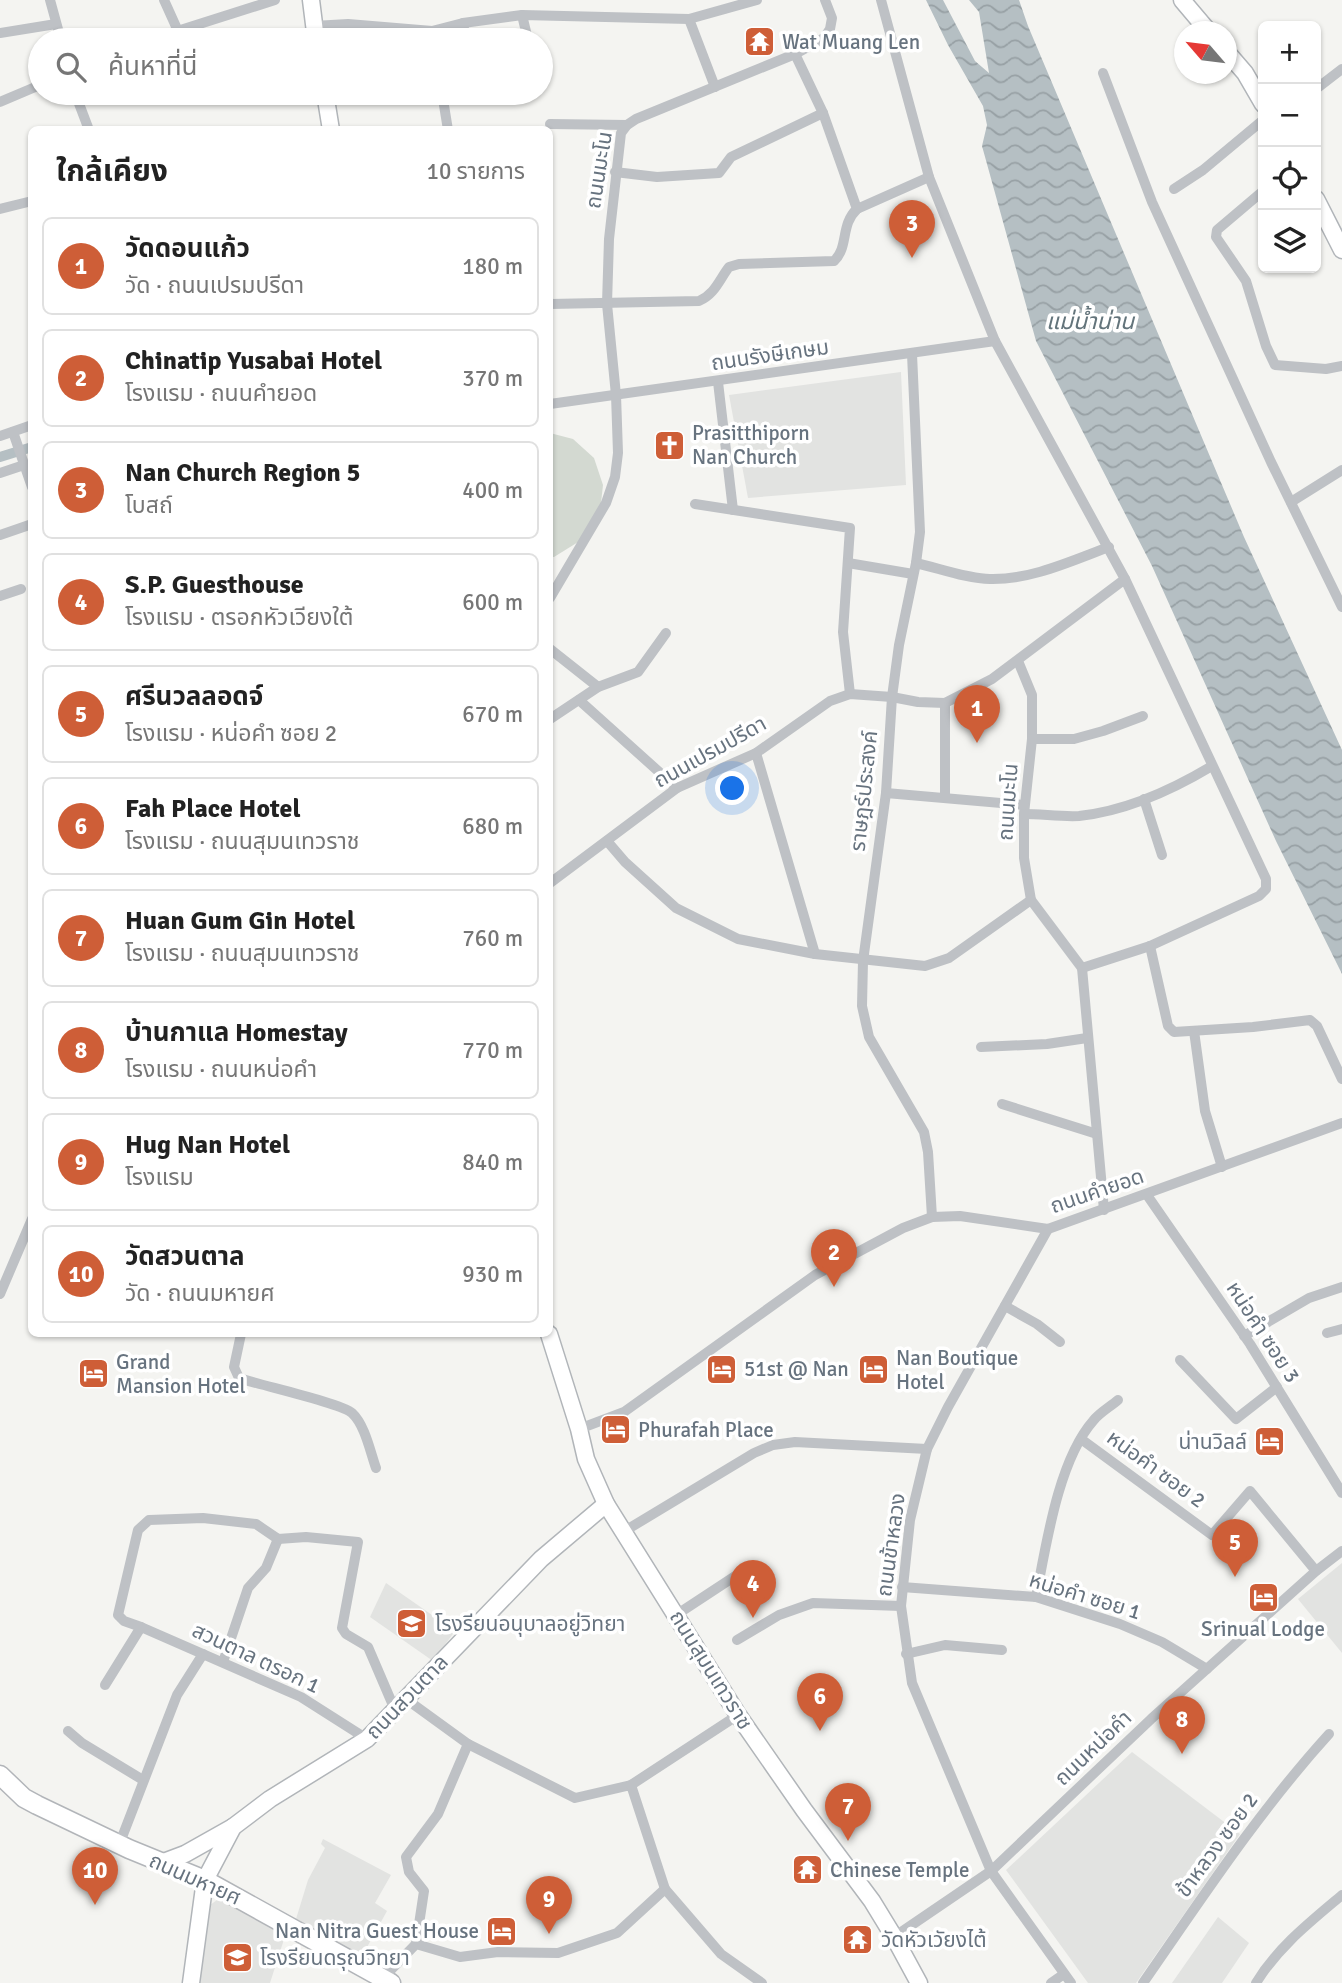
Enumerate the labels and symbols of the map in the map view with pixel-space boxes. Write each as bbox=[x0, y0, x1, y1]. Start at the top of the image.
north arrow bbox=[1174, 21, 1237, 84]
temple icon: Wat Muang Len bbox=[742, 25, 776, 59]
place label: Wat Muang Len bbox=[782, 29, 920, 55]
street label: ถนนมะโน bbox=[580, 130, 618, 210]
pin: 3 bbox=[889, 200, 935, 258]
water label: แม่น้ำน่าน bbox=[1046, 305, 1136, 336]
street label: ถนนรังษีเกษม bbox=[710, 334, 830, 376]
place label: Prasitthiporn Nan Church bbox=[692, 420, 810, 470]
church icon: Prasitthiporn Nan Church bbox=[652, 428, 686, 462]
pin: 1 bbox=[954, 685, 1000, 743]
street label: ถนนเปรมปรีดา bbox=[649, 710, 771, 794]
street label: ราษฎร์ประสงค์ bbox=[845, 729, 883, 853]
street label: ถนนมะโน bbox=[992, 762, 1024, 842]
your location bbox=[715, 771, 749, 805]
street label: ถนนคำยอด bbox=[1047, 1163, 1147, 1219]
pin: 2 bbox=[811, 1229, 857, 1287]
street label: หน่อคำ ซอย 3 bbox=[1221, 1276, 1305, 1388]
place label: Nan Boutique Hotel bbox=[896, 1345, 1018, 1395]
place label: Grand Mansion Hotel bbox=[116, 1349, 246, 1399]
hotel icon: 51st @ Nan bbox=[704, 1352, 738, 1386]
hotel icon: Nan Boutique Hotel bbox=[856, 1353, 890, 1387]
place label: 51st @ Nan bbox=[744, 1356, 849, 1382]
hotel icon: Grand Mansion Hotel bbox=[76, 1357, 110, 1391]
hotel icon: Phurafah Place bbox=[598, 1413, 632, 1447]
place label: Phurafah Place bbox=[638, 1417, 774, 1443]
street label: หน่อคำ ซอย 2 bbox=[1102, 1425, 1210, 1513]
hotel icon: น่านวิลล์ bbox=[1253, 1425, 1287, 1459]
place label: น่านวิลล์ bbox=[1178, 1429, 1247, 1455]
street label: ถนนข้าหลวง bbox=[871, 1492, 911, 1598]
pin: 5 bbox=[1212, 1519, 1258, 1577]
pin: 4 bbox=[730, 1560, 776, 1618]
street label: หน่อคำ ซอย 1 bbox=[1026, 1567, 1144, 1625]
hotel icon: Srinual Lodge bbox=[1246, 1580, 1280, 1614]
street label: ถนนสุมนเทวราช bbox=[664, 1606, 758, 1734]
school or university icon: โรงรียนอนุบาลอยู่วิทยา bbox=[395, 1607, 429, 1641]
place label: โรงรียนอนุบาลอยู่วิทยา bbox=[435, 1611, 625, 1637]
place label: Srinual Lodge bbox=[1201, 1616, 1325, 1642]
street label: สวนตาล ตรอก 1 bbox=[188, 1617, 324, 1699]
street label: ถนนสวนตาล bbox=[360, 1649, 454, 1745]
pin: 6 bbox=[797, 1673, 843, 1731]
pin: 8 bbox=[1159, 1696, 1205, 1754]
street label: ถนนหน่อคำ bbox=[1049, 1705, 1137, 1791]
pin: 7 bbox=[825, 1783, 871, 1841]
street label: ข้าหลวง ซอย 2 bbox=[1170, 1788, 1264, 1902]
pin: 10 bbox=[72, 1847, 118, 1905]
street label: ถนนมหายศ bbox=[145, 1847, 245, 1911]
temple icon: Chinese Temple bbox=[790, 1853, 824, 1887]
place label: Chinese Temple bbox=[830, 1857, 970, 1883]
pin: 9 bbox=[526, 1876, 572, 1934]
hotel icon: Nan Nitra Guest House bbox=[485, 1914, 519, 1948]
place label: Nan Nitra Guest House bbox=[275, 1918, 479, 1944]
temple icon: วัดหัวเวัยงไต้ bbox=[841, 1923, 875, 1957]
place label: วัดหัวเวัยงไต้ bbox=[881, 1927, 987, 1953]
school or university icon: โรงรียนดรุณวิทยา bbox=[220, 1941, 254, 1975]
place label: โรงรียนดรุณวิทยา bbox=[260, 1945, 410, 1971]

